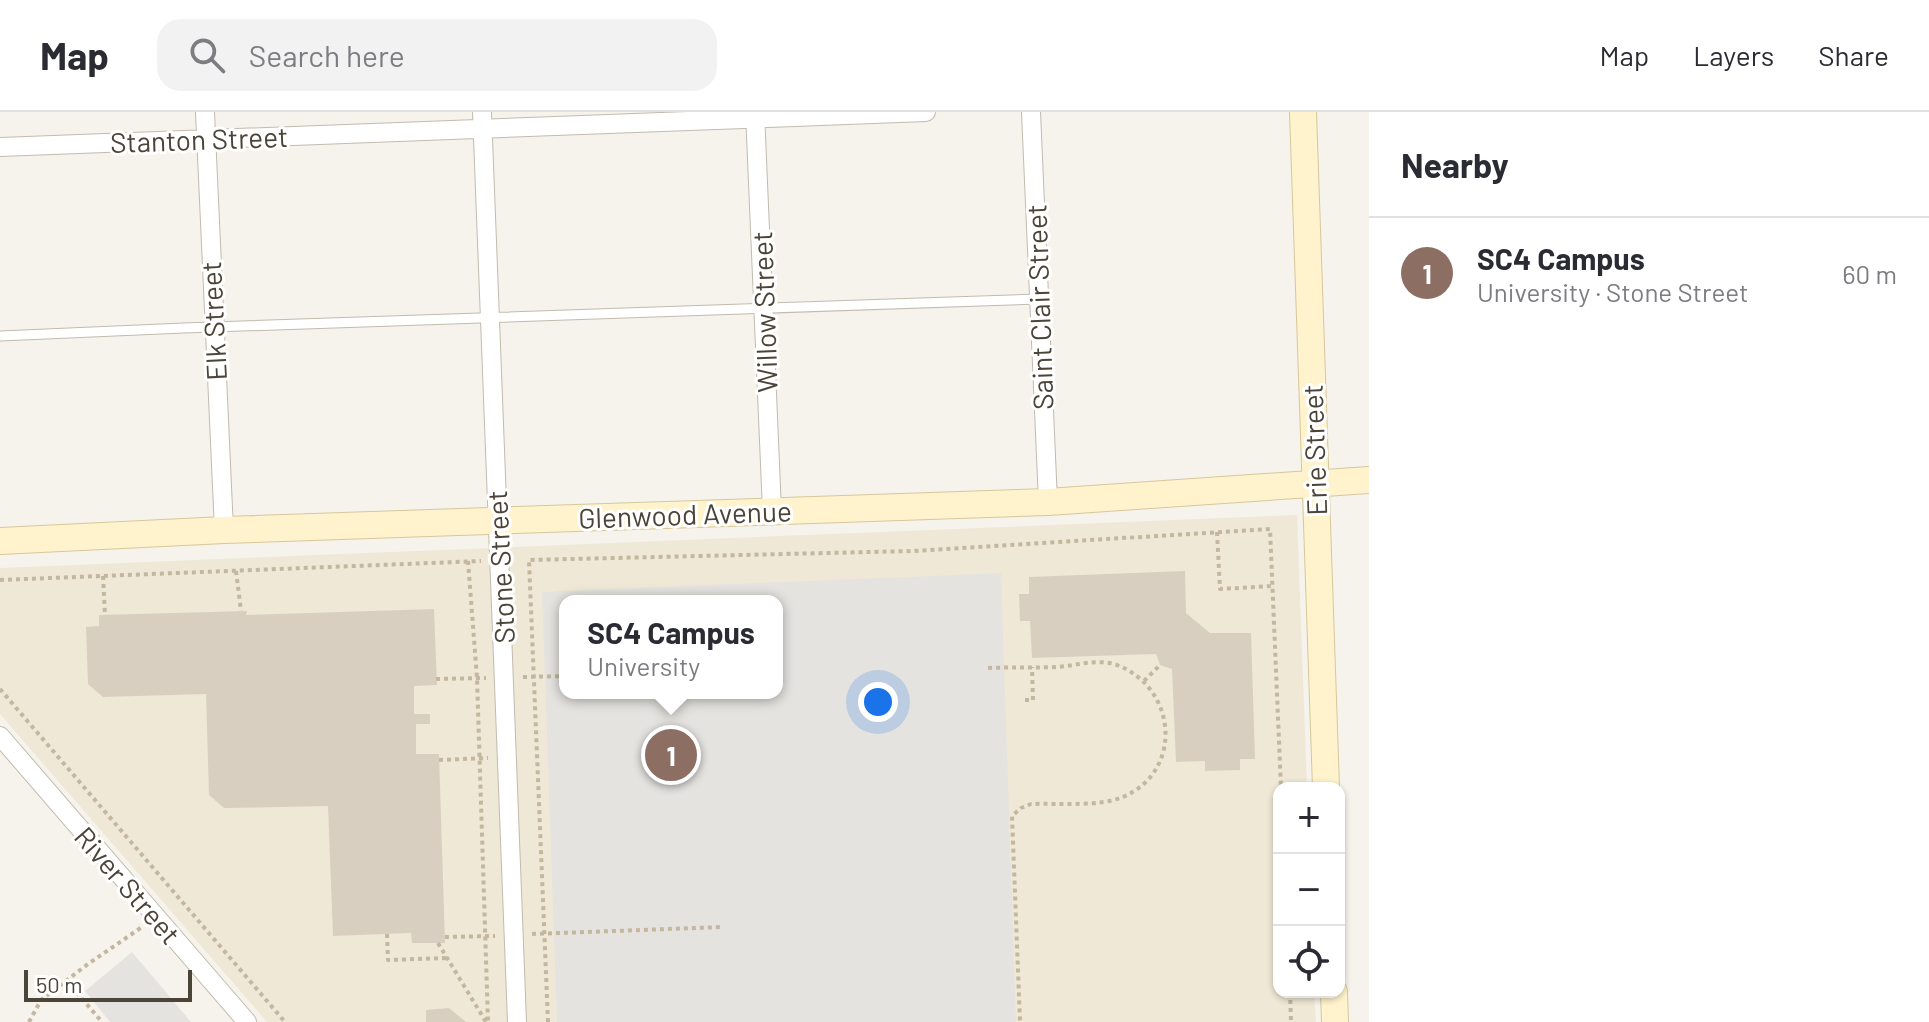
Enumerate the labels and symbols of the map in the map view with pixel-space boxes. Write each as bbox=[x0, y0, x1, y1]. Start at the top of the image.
street label: Stanton Street bbox=[109, 119, 289, 159]
street label: Saint Clair Street bbox=[1018, 204, 1060, 410]
street label: Willow Street bbox=[744, 231, 784, 393]
street label: Elk Street bbox=[193, 260, 233, 382]
street label: Erie Street bbox=[1295, 384, 1333, 516]
street label: Stone Street bbox=[479, 490, 521, 644]
street label: Glenwood Avenue bbox=[578, 493, 792, 535]
your location bbox=[858, 682, 898, 722]
pin: 1 bbox=[645, 725, 697, 785]
street label: River Street bbox=[68, 819, 188, 951]
scale bar bbox=[24, 966, 192, 1002]

